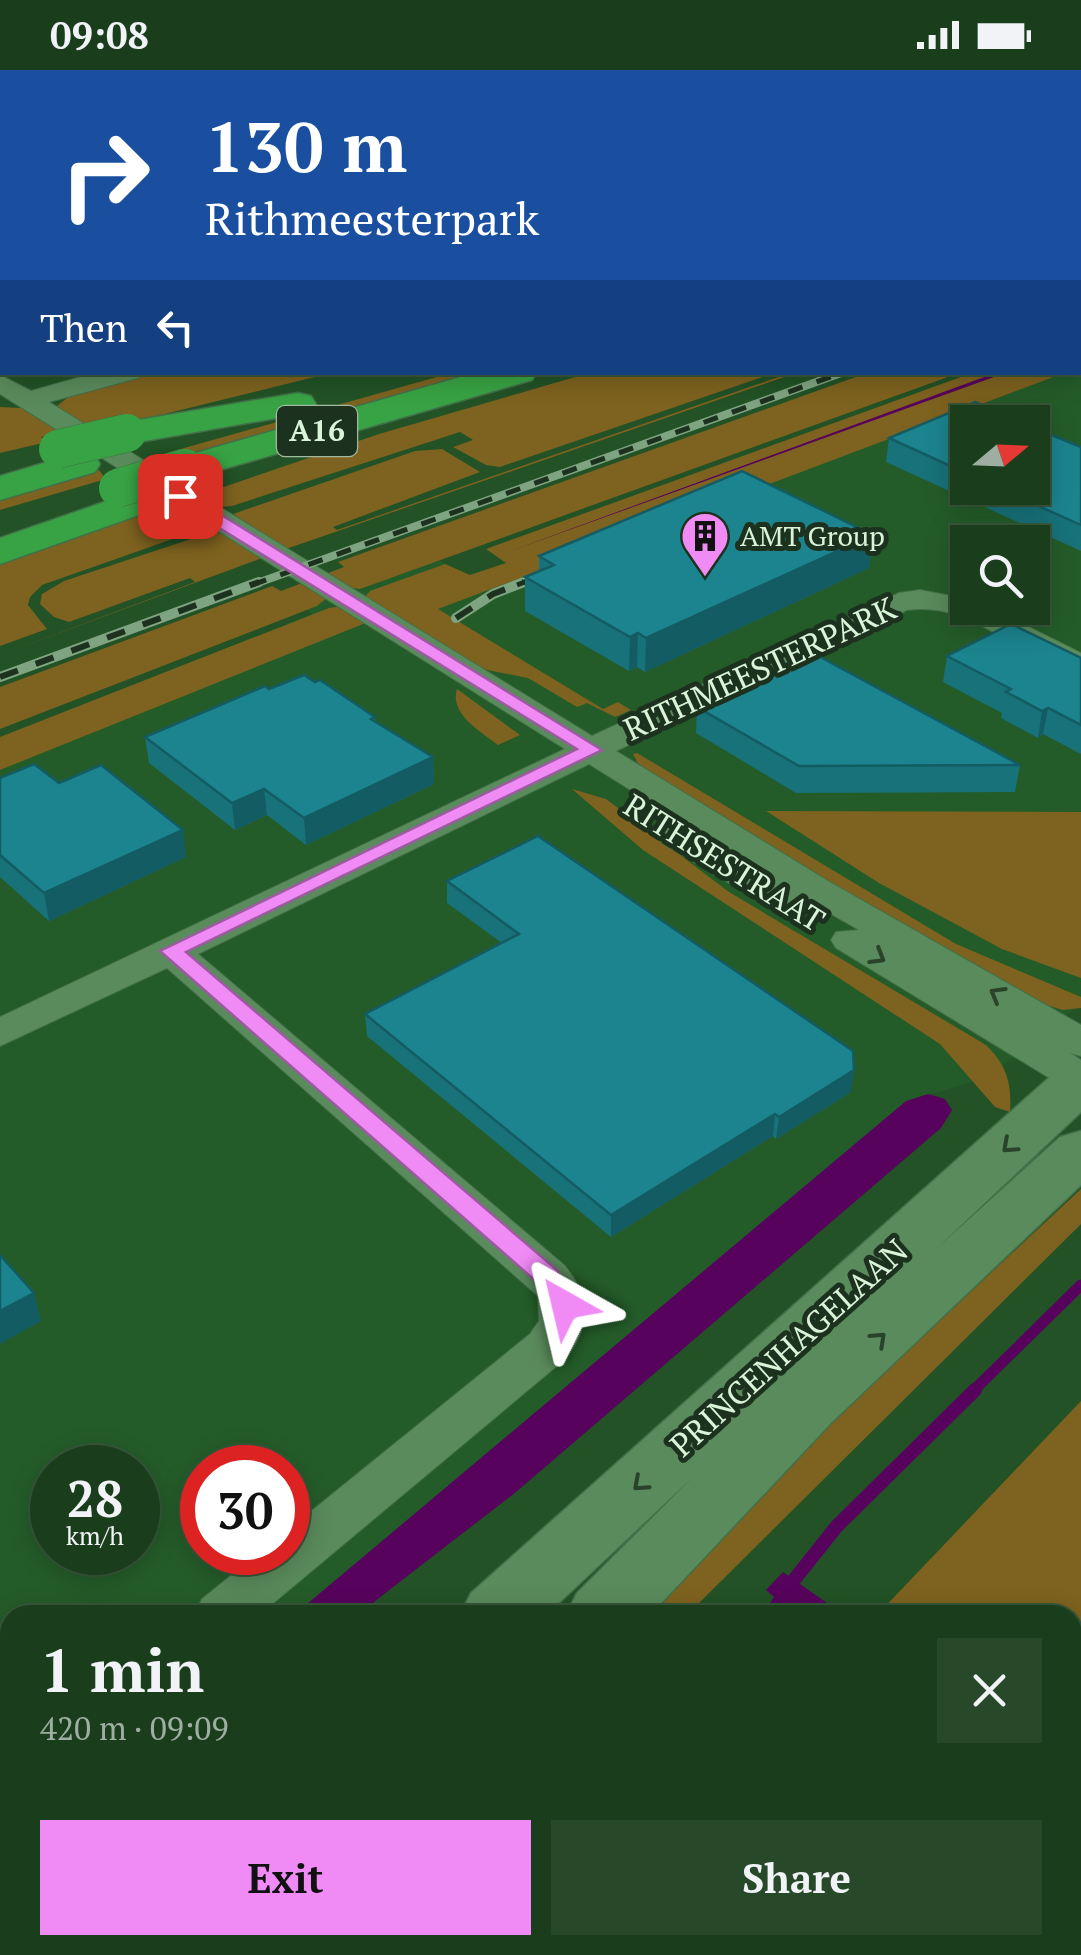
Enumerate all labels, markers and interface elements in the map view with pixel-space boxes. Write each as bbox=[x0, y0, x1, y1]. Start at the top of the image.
text: 09:08 bbox=[50, 10, 149, 60]
text: 130 m bbox=[205, 99, 407, 192]
icon: right bbox=[40, 110, 170, 240]
text: Rithmeesterpark bbox=[205, 188, 539, 248]
icon: left bbox=[148, 300, 203, 355]
text: Then bbox=[40, 303, 128, 353]
north arrow bbox=[950, 405, 1050, 505]
map controls bbox=[950, 405, 1050, 625]
road number: A16 bbox=[277, 406, 357, 456]
pin bbox=[138, 454, 223, 539]
icon: arrive bbox=[153, 469, 208, 524]
building icon: AMT Group bbox=[679, 510, 731, 578]
place label: AMT Group bbox=[740, 517, 885, 554]
button: search bbox=[950, 525, 1050, 625]
street label: RITHMEESTERPARK bbox=[617, 587, 903, 750]
street label: RITHSESTRAAT bbox=[616, 784, 833, 941]
one-way arrow bbox=[867, 945, 885, 964]
one-way arrow bbox=[990, 987, 1008, 1006]
one-way arrow bbox=[1002, 1134, 1021, 1152]
street label: PRINCENHAGELAAN bbox=[661, 1229, 916, 1465]
position arrow bbox=[513, 1253, 617, 1357]
one-way arrow bbox=[867, 1332, 886, 1350]
speed limit sign: 30 bbox=[180, 1445, 310, 1575]
text: 28 bbox=[67, 1465, 123, 1531]
one-way arrow bbox=[633, 1472, 652, 1490]
text: km/h bbox=[66, 1519, 124, 1552]
text: 1 min bbox=[40, 1630, 204, 1709]
button: close bbox=[937, 1638, 1042, 1743]
text: 420 m · 09:09 bbox=[40, 1707, 228, 1749]
button: Exit bbox=[40, 1820, 531, 1935]
button: Share bbox=[551, 1820, 1042, 1935]

